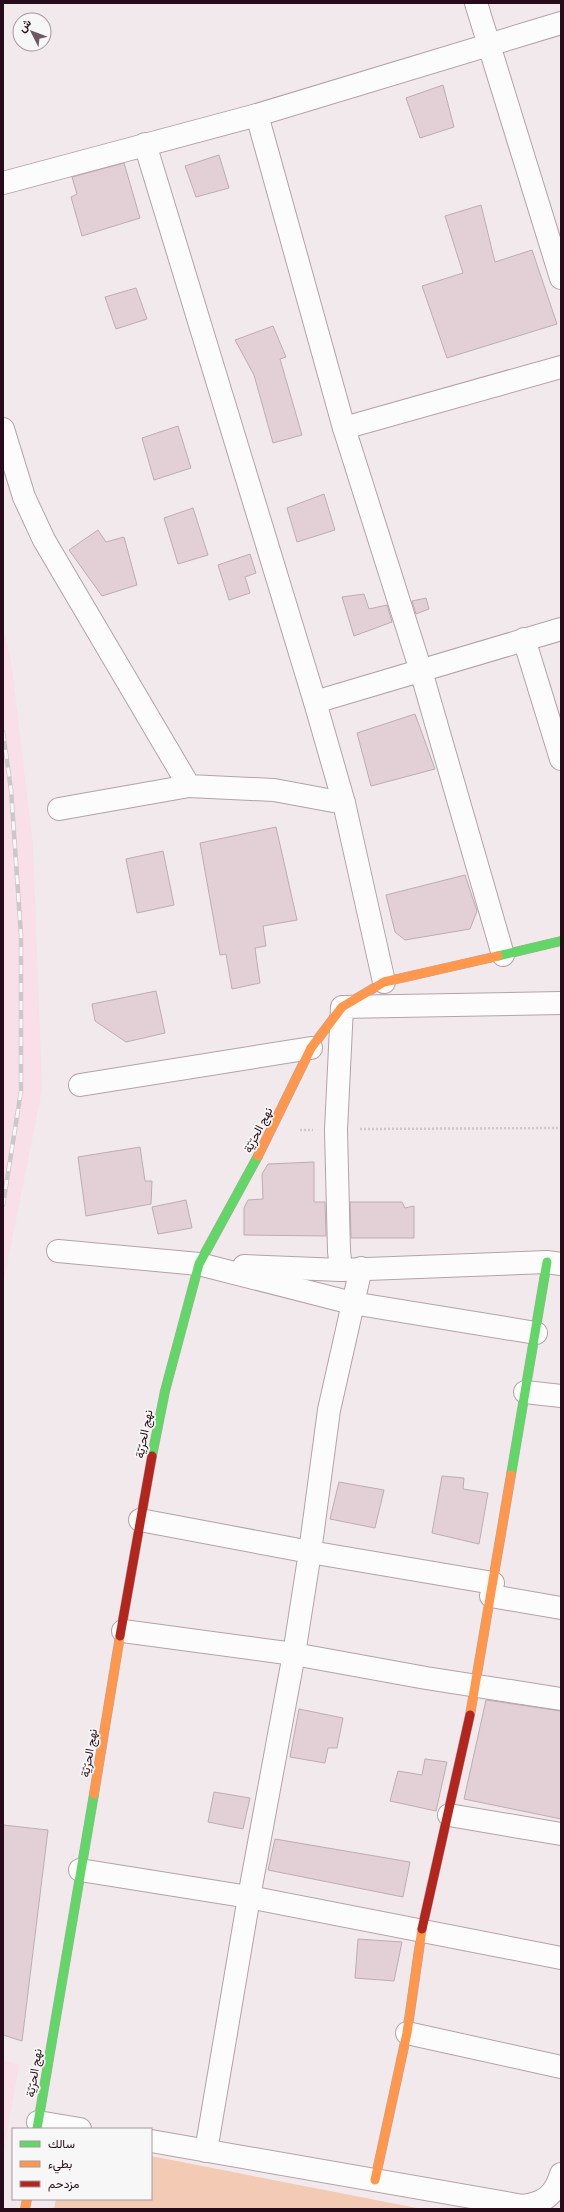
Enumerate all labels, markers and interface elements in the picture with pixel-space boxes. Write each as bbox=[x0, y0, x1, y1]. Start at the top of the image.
north arrow bbox=[12, 12, 52, 52]
text: ش bbox=[15, 16, 34, 35]
street label: نهج الحرّيّة bbox=[240, 1105, 277, 1156]
street label: نهج الحرّيّة bbox=[131, 1408, 158, 1460]
street label: نهج الحرّيّة bbox=[77, 1727, 102, 1779]
street label: نهج الحرّيّة bbox=[22, 2048, 47, 2099]
legend bbox=[12, 2128, 152, 2200]
text: سالك bbox=[48, 2136, 75, 2150]
text: بطيء bbox=[48, 2156, 72, 2174]
text: مزدحم bbox=[48, 2176, 79, 2192]

